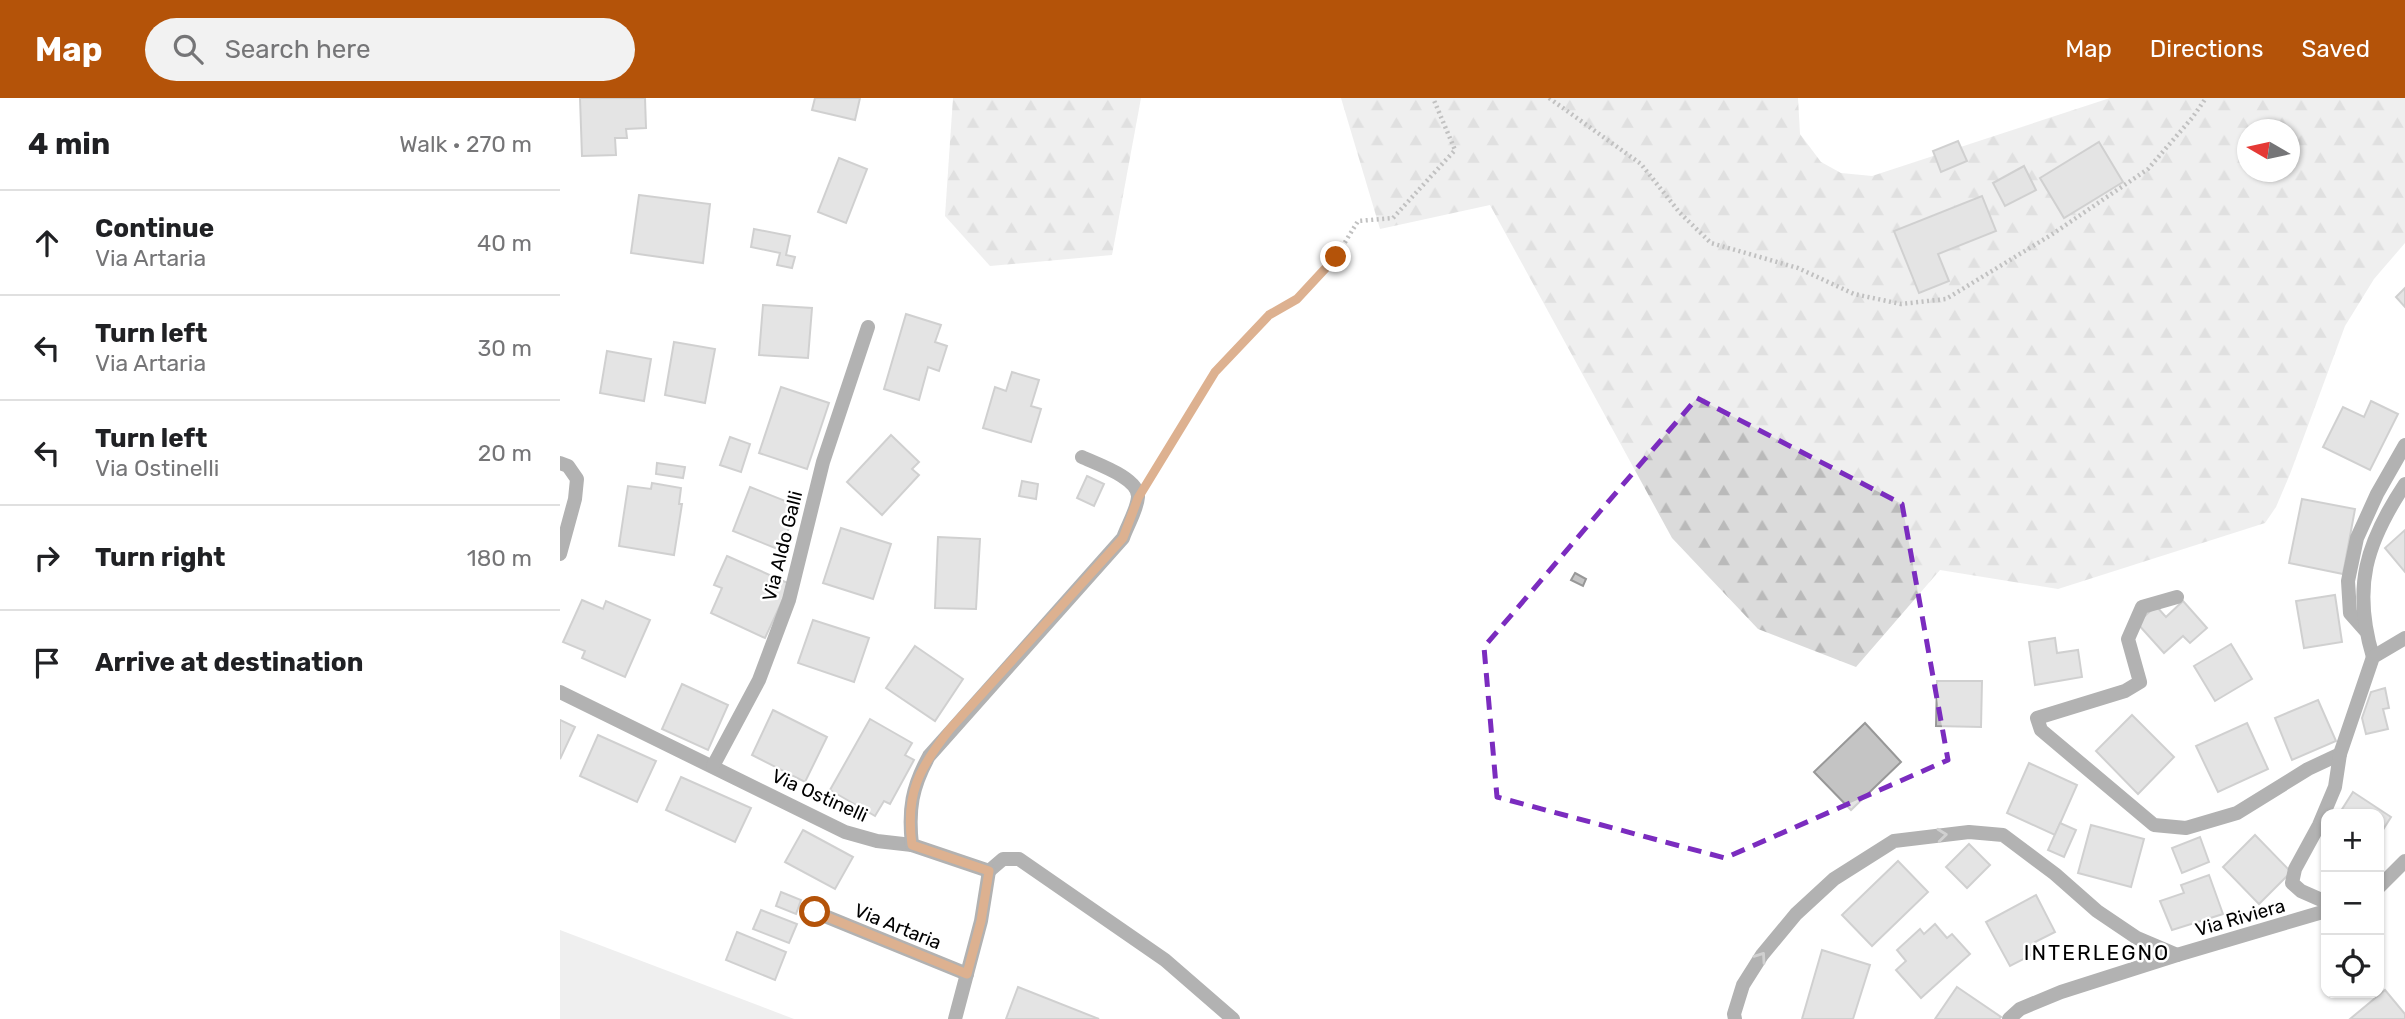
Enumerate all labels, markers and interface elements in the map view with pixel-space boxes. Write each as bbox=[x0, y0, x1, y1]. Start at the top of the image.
search box bbox=[145, 18, 635, 81]
text: Map bbox=[35, 30, 103, 69]
icon: search bbox=[169, 30, 207, 68]
text: Search here bbox=[225, 34, 370, 65]
text: Map bbox=[2065, 35, 2112, 63]
text: Directions bbox=[2150, 35, 2263, 63]
text: Saved bbox=[2301, 35, 2370, 63]
north arrow bbox=[2237, 119, 2300, 182]
text: 4 min bbox=[28, 126, 110, 162]
text: Walk · 270 m bbox=[399, 130, 532, 158]
text: Continue bbox=[95, 213, 214, 244]
icon: ahead bbox=[28, 224, 66, 262]
text: 40 m bbox=[477, 229, 532, 257]
route end bbox=[1320, 241, 1351, 272]
text: Via Artaria bbox=[95, 244, 206, 272]
text: Turn left bbox=[95, 318, 207, 349]
icon: left bbox=[28, 329, 66, 367]
text: 30 m bbox=[477, 334, 532, 362]
text: Via Artaria bbox=[95, 349, 206, 377]
text: Turn left bbox=[95, 423, 207, 454]
icon: left bbox=[28, 434, 66, 472]
text: 20 m bbox=[478, 439, 532, 467]
text: Via Ostinelli bbox=[95, 454, 219, 482]
street label: Via Aldo Galli bbox=[758, 488, 807, 604]
icon: right bbox=[28, 539, 66, 577]
text: Turn right bbox=[95, 542, 225, 573]
text: 180 m bbox=[467, 544, 532, 572]
icon: arrive bbox=[28, 644, 66, 682]
text: Arrive at destination bbox=[95, 647, 363, 678]
street label: Via Ostinelli bbox=[768, 764, 871, 827]
map controls bbox=[2321, 809, 2384, 998]
button: + bbox=[2321, 809, 2384, 872]
one-way arrow bbox=[1937, 828, 1948, 843]
button: − bbox=[2321, 872, 2384, 935]
street label: Via Riviera bbox=[2193, 894, 2288, 941]
route start bbox=[799, 896, 830, 927]
street label: Via Artaria bbox=[851, 899, 945, 954]
button: locate bbox=[2321, 935, 2384, 998]
district label: INTERLEGNO bbox=[2024, 940, 2170, 965]
one-way arrow bbox=[1753, 952, 1765, 965]

